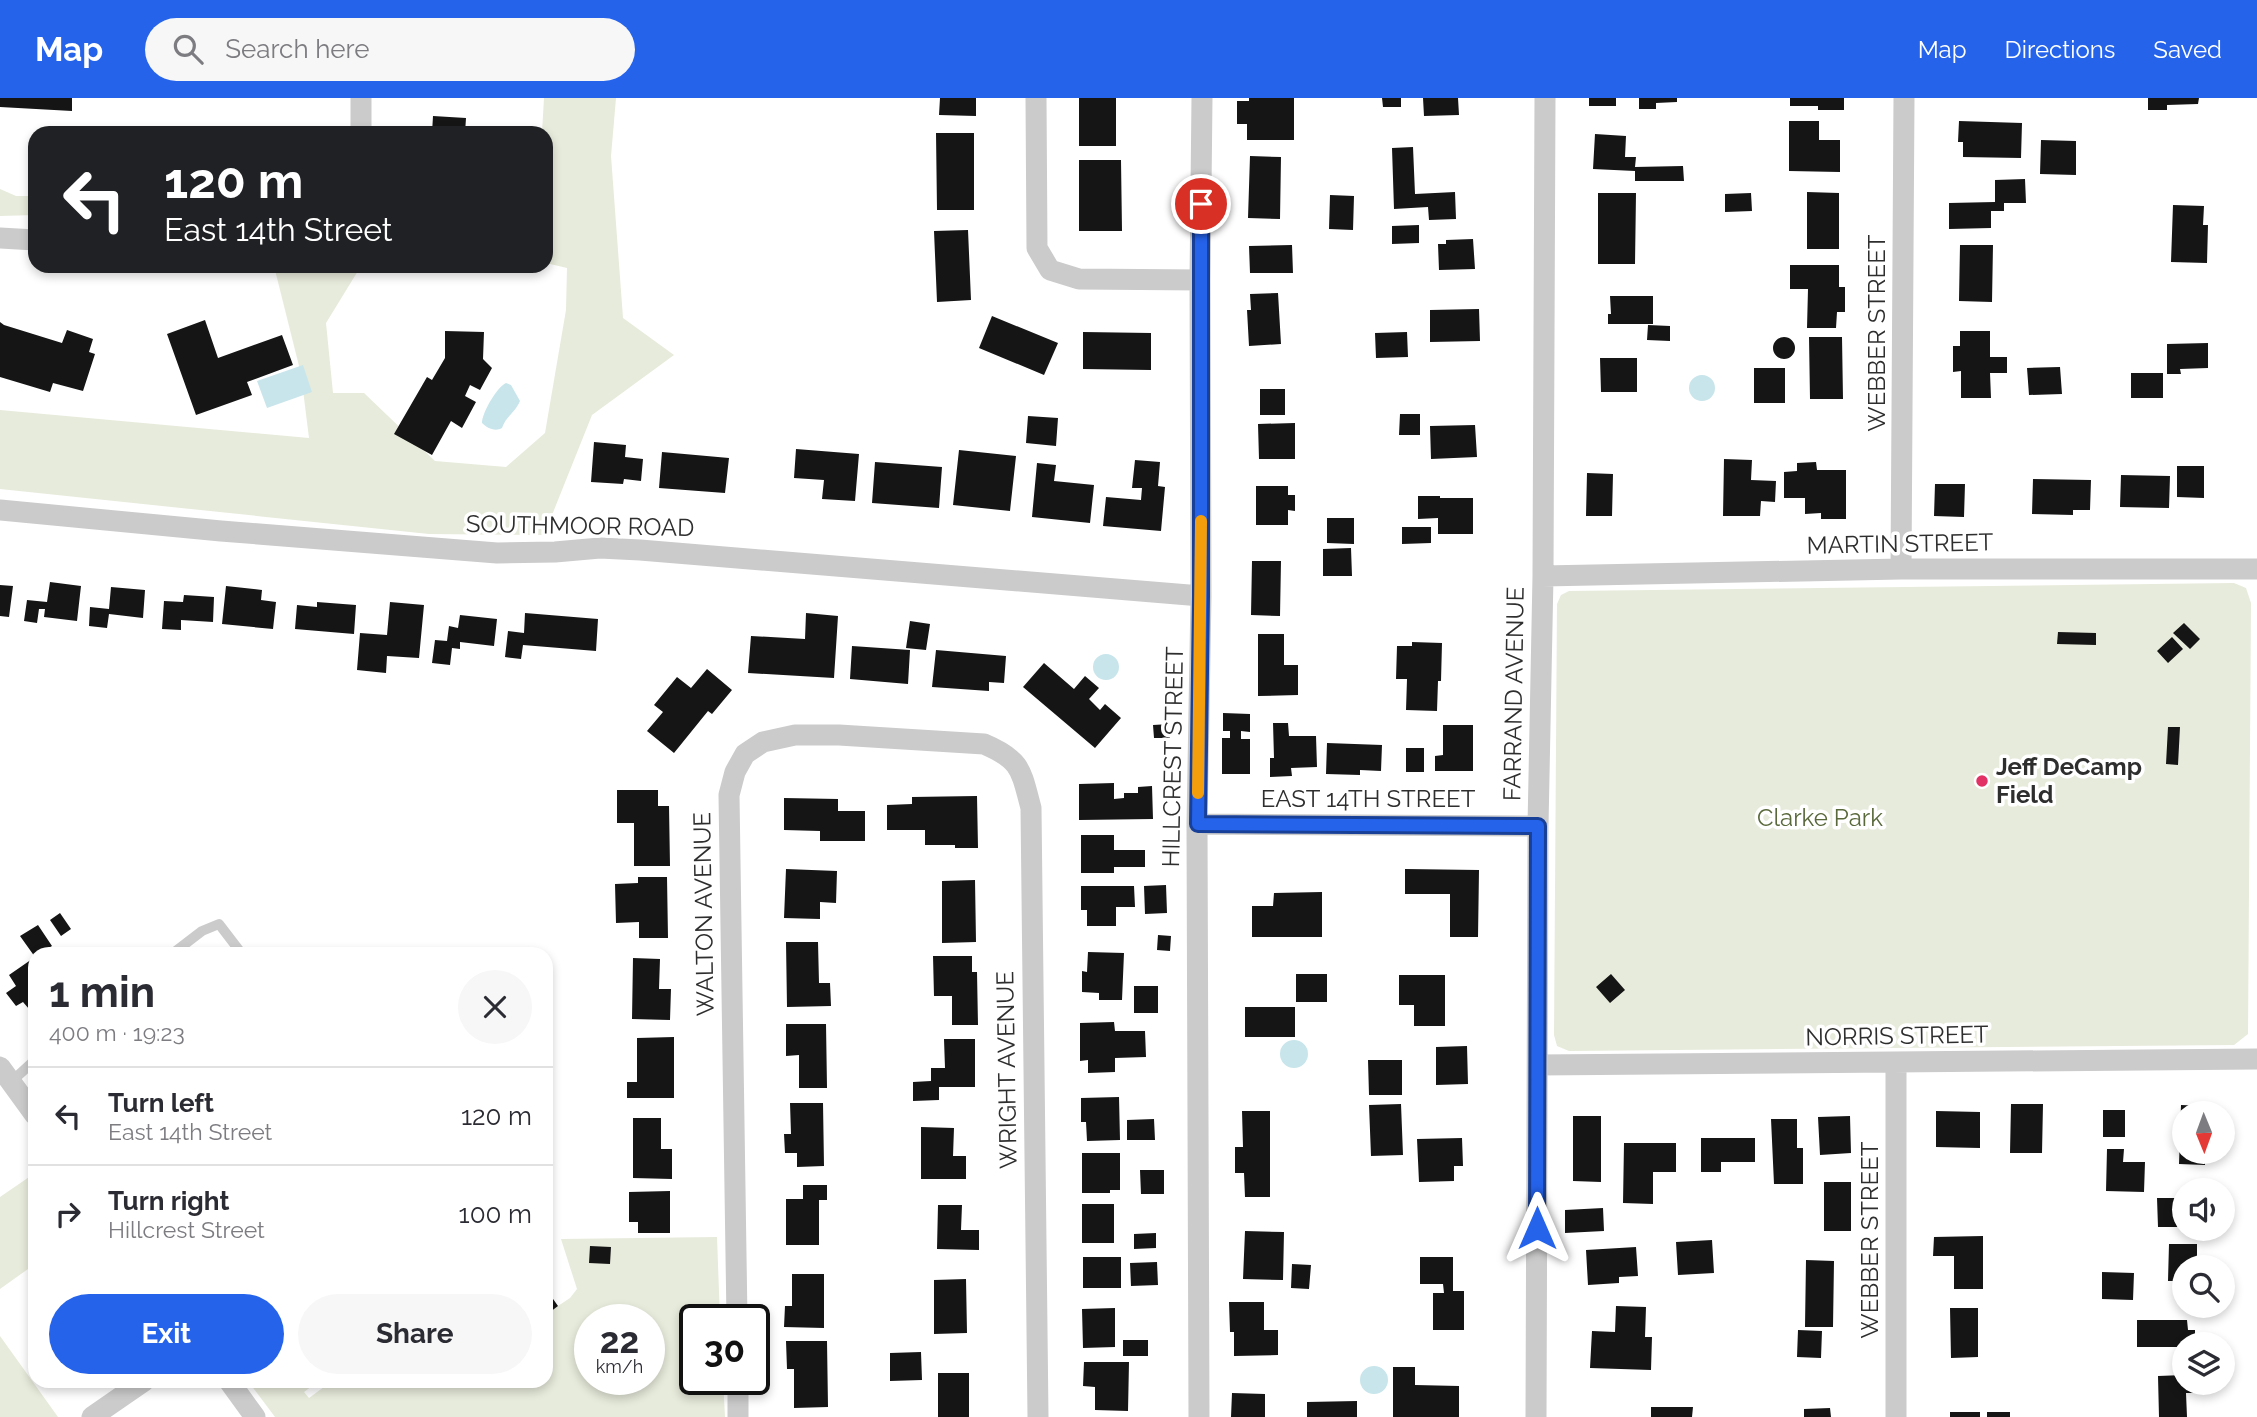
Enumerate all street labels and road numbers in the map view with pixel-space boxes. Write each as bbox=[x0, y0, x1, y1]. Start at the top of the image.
street label: WEBBER STREET bbox=[1862, 234, 1891, 431]
street label: SOUTHMOOR ROAD bbox=[466, 509, 694, 542]
street label: MARTIN STREET bbox=[1806, 527, 1994, 560]
street label: FARRAND AVENUE bbox=[1497, 587, 1530, 801]
street label: HILLCREST STREET bbox=[1156, 646, 1189, 868]
street label: EAST 14TH STREET bbox=[1261, 784, 1476, 813]
street label: WALTON AVENUE bbox=[687, 812, 720, 1016]
street label: WRIGHT AVENUE bbox=[990, 971, 1023, 1169]
street label: NORRIS STREET bbox=[1805, 1019, 1989, 1052]
street label: WEBBER STREET bbox=[1855, 1141, 1884, 1338]

